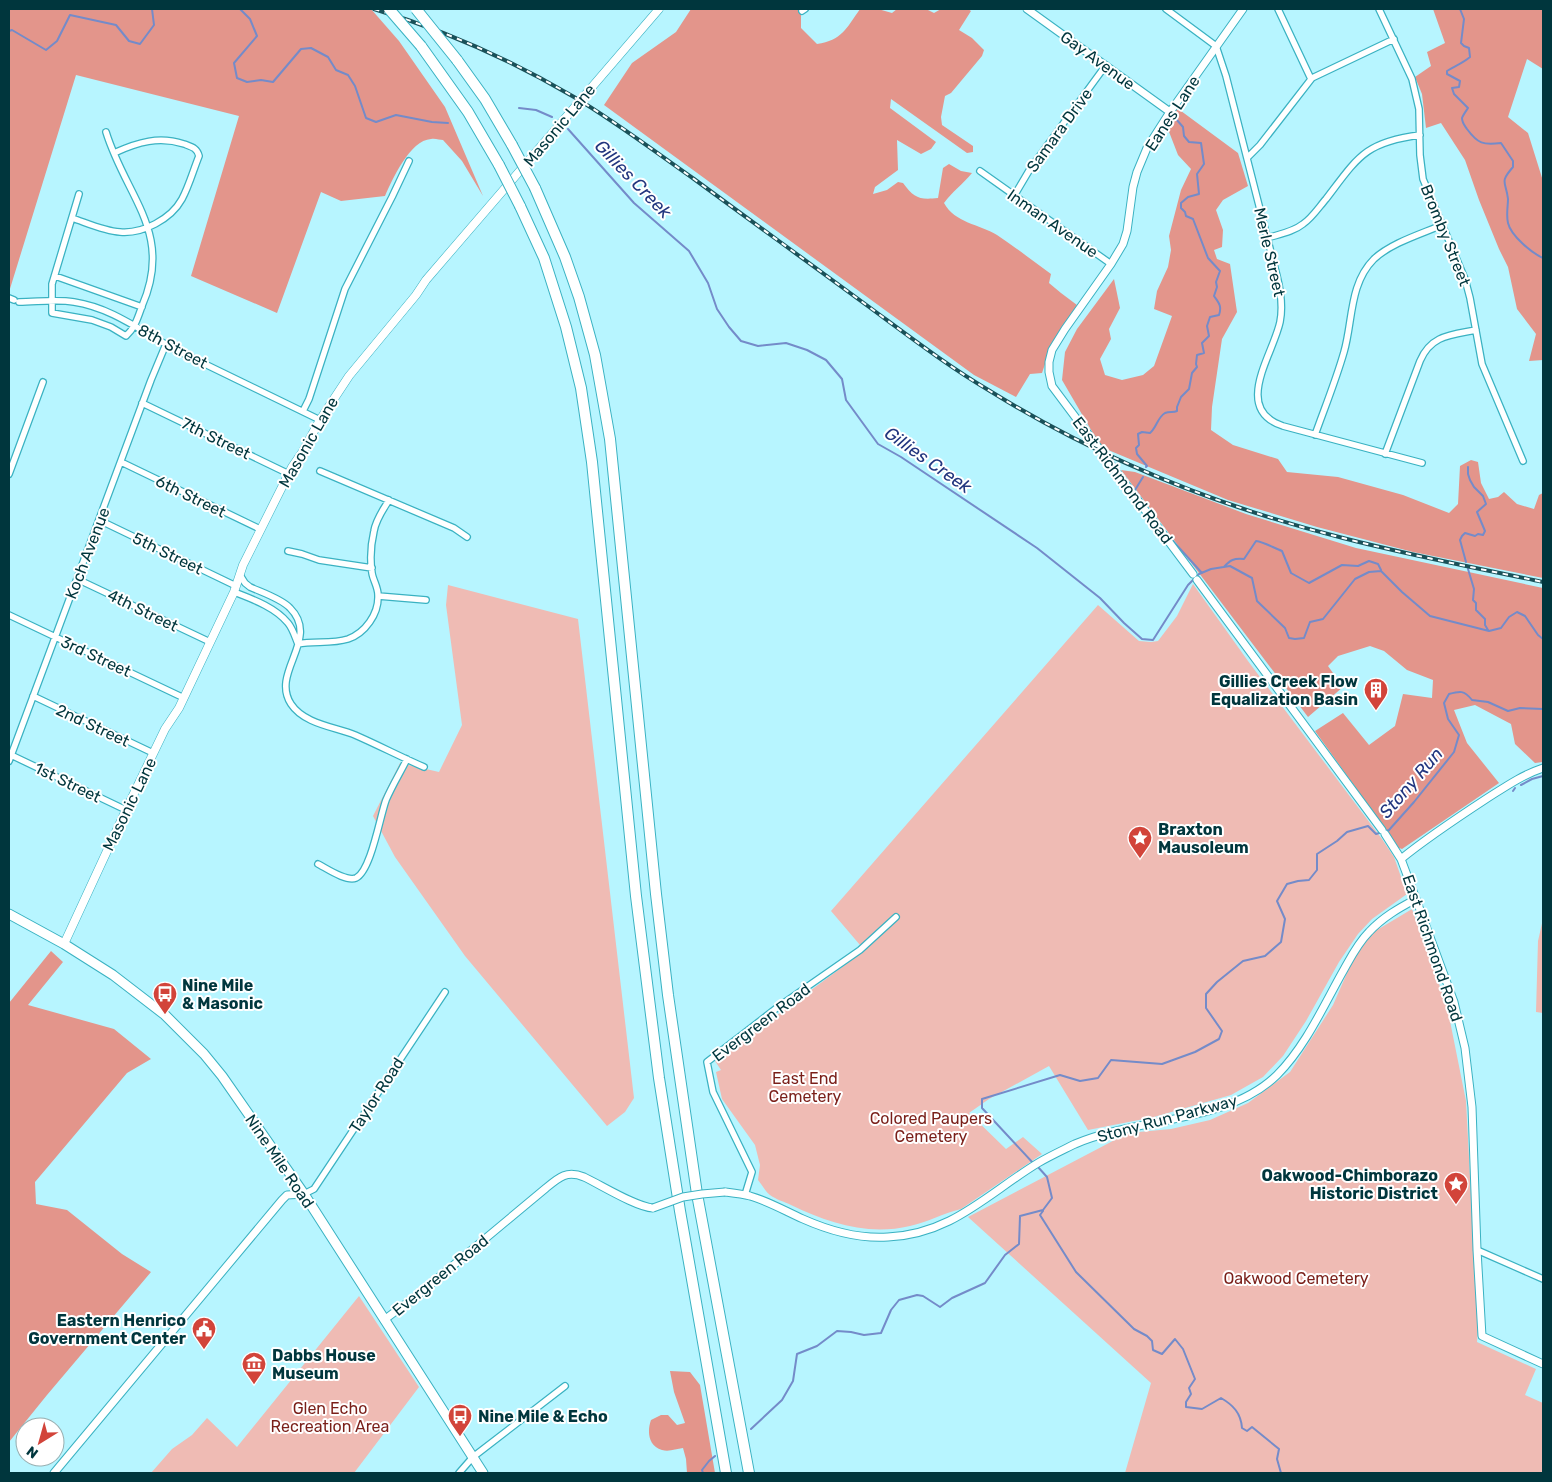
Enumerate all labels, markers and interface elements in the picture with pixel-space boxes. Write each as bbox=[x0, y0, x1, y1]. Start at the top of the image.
street label: Gay Avenue bbox=[1057, 27, 1139, 94]
street label: Eanes Lane bbox=[1141, 72, 1204, 154]
street label: Masonic Lane bbox=[519, 80, 599, 170]
street label: Samara Drive bbox=[1023, 85, 1096, 176]
water label: Gillies Creek bbox=[590, 135, 677, 224]
street label: Bromby Street bbox=[1417, 182, 1475, 289]
street label: Inman Avenue bbox=[1004, 185, 1102, 262]
street label: Merle Street bbox=[1250, 206, 1289, 298]
street label: 8th Street bbox=[135, 320, 211, 373]
street label: Masonic Lane bbox=[275, 393, 342, 491]
street label: East Richmond Road bbox=[1069, 413, 1177, 548]
street label: 7th Street bbox=[178, 414, 253, 463]
water label: Gillies Creek bbox=[880, 422, 977, 499]
street label: 6th Street bbox=[153, 471, 229, 522]
street label: Koch Avenue bbox=[61, 505, 114, 602]
street label: 5th Street bbox=[130, 528, 206, 579]
street label: 4th Street bbox=[104, 585, 181, 636]
street label: 3rd Street bbox=[58, 632, 134, 681]
place label: Gillies Creek Flow Equalization Basin bbox=[1211, 672, 1359, 709]
building icon: Gillies Creek Flow Equalization Basin bbox=[1363, 677, 1389, 711]
street label: 2nd Street bbox=[53, 700, 133, 751]
water label: Stony Run bbox=[1374, 743, 1448, 823]
street label: Masonic Lane bbox=[99, 754, 160, 854]
street label: 1st Street bbox=[32, 758, 104, 807]
place label: Braxton Mausoleum bbox=[1158, 820, 1249, 857]
place icon: Braxton Mausoleum bbox=[1127, 825, 1153, 859]
street label: East Richmond Road bbox=[1398, 872, 1467, 1024]
place label: Nine Mile & Masonic bbox=[182, 976, 263, 1013]
street label: Evergreen Road bbox=[709, 979, 814, 1065]
bus stop icon: Nine Mile & Masonic bbox=[152, 981, 178, 1015]
street label: Taylor Road bbox=[345, 1054, 408, 1136]
park label: East End Cemetery bbox=[769, 1069, 842, 1106]
street label: Stony Run Parkway bbox=[1095, 1091, 1239, 1146]
park label: Colored Paupers Cemetery bbox=[870, 1109, 992, 1146]
street label: Nine Mile Road bbox=[241, 1111, 318, 1212]
place label: Oakwood-Chimborazo Historic District bbox=[1262, 1166, 1439, 1203]
place icon: Oakwood-Chimborazo Historic District bbox=[1443, 1171, 1469, 1205]
street label: Evergreen Road bbox=[389, 1231, 492, 1320]
park label: Oakwood Cemetery bbox=[1223, 1269, 1369, 1288]
place label: Eastern Henrico Government Center bbox=[28, 1311, 187, 1348]
public building icon: Eastern Henrico Government Center bbox=[191, 1316, 217, 1350]
place label: Dabbs House Museum bbox=[272, 1346, 376, 1383]
museum icon: Dabbs House Museum bbox=[241, 1351, 267, 1385]
park label: Glen Echo Recreation Area bbox=[271, 1399, 389, 1436]
bus stop icon: Nine Mile & Echo bbox=[447, 1403, 473, 1437]
place label: Nine Mile & Echo bbox=[478, 1407, 608, 1426]
north arrow bbox=[15, 1417, 65, 1467]
text: N bbox=[23, 1442, 42, 1462]

